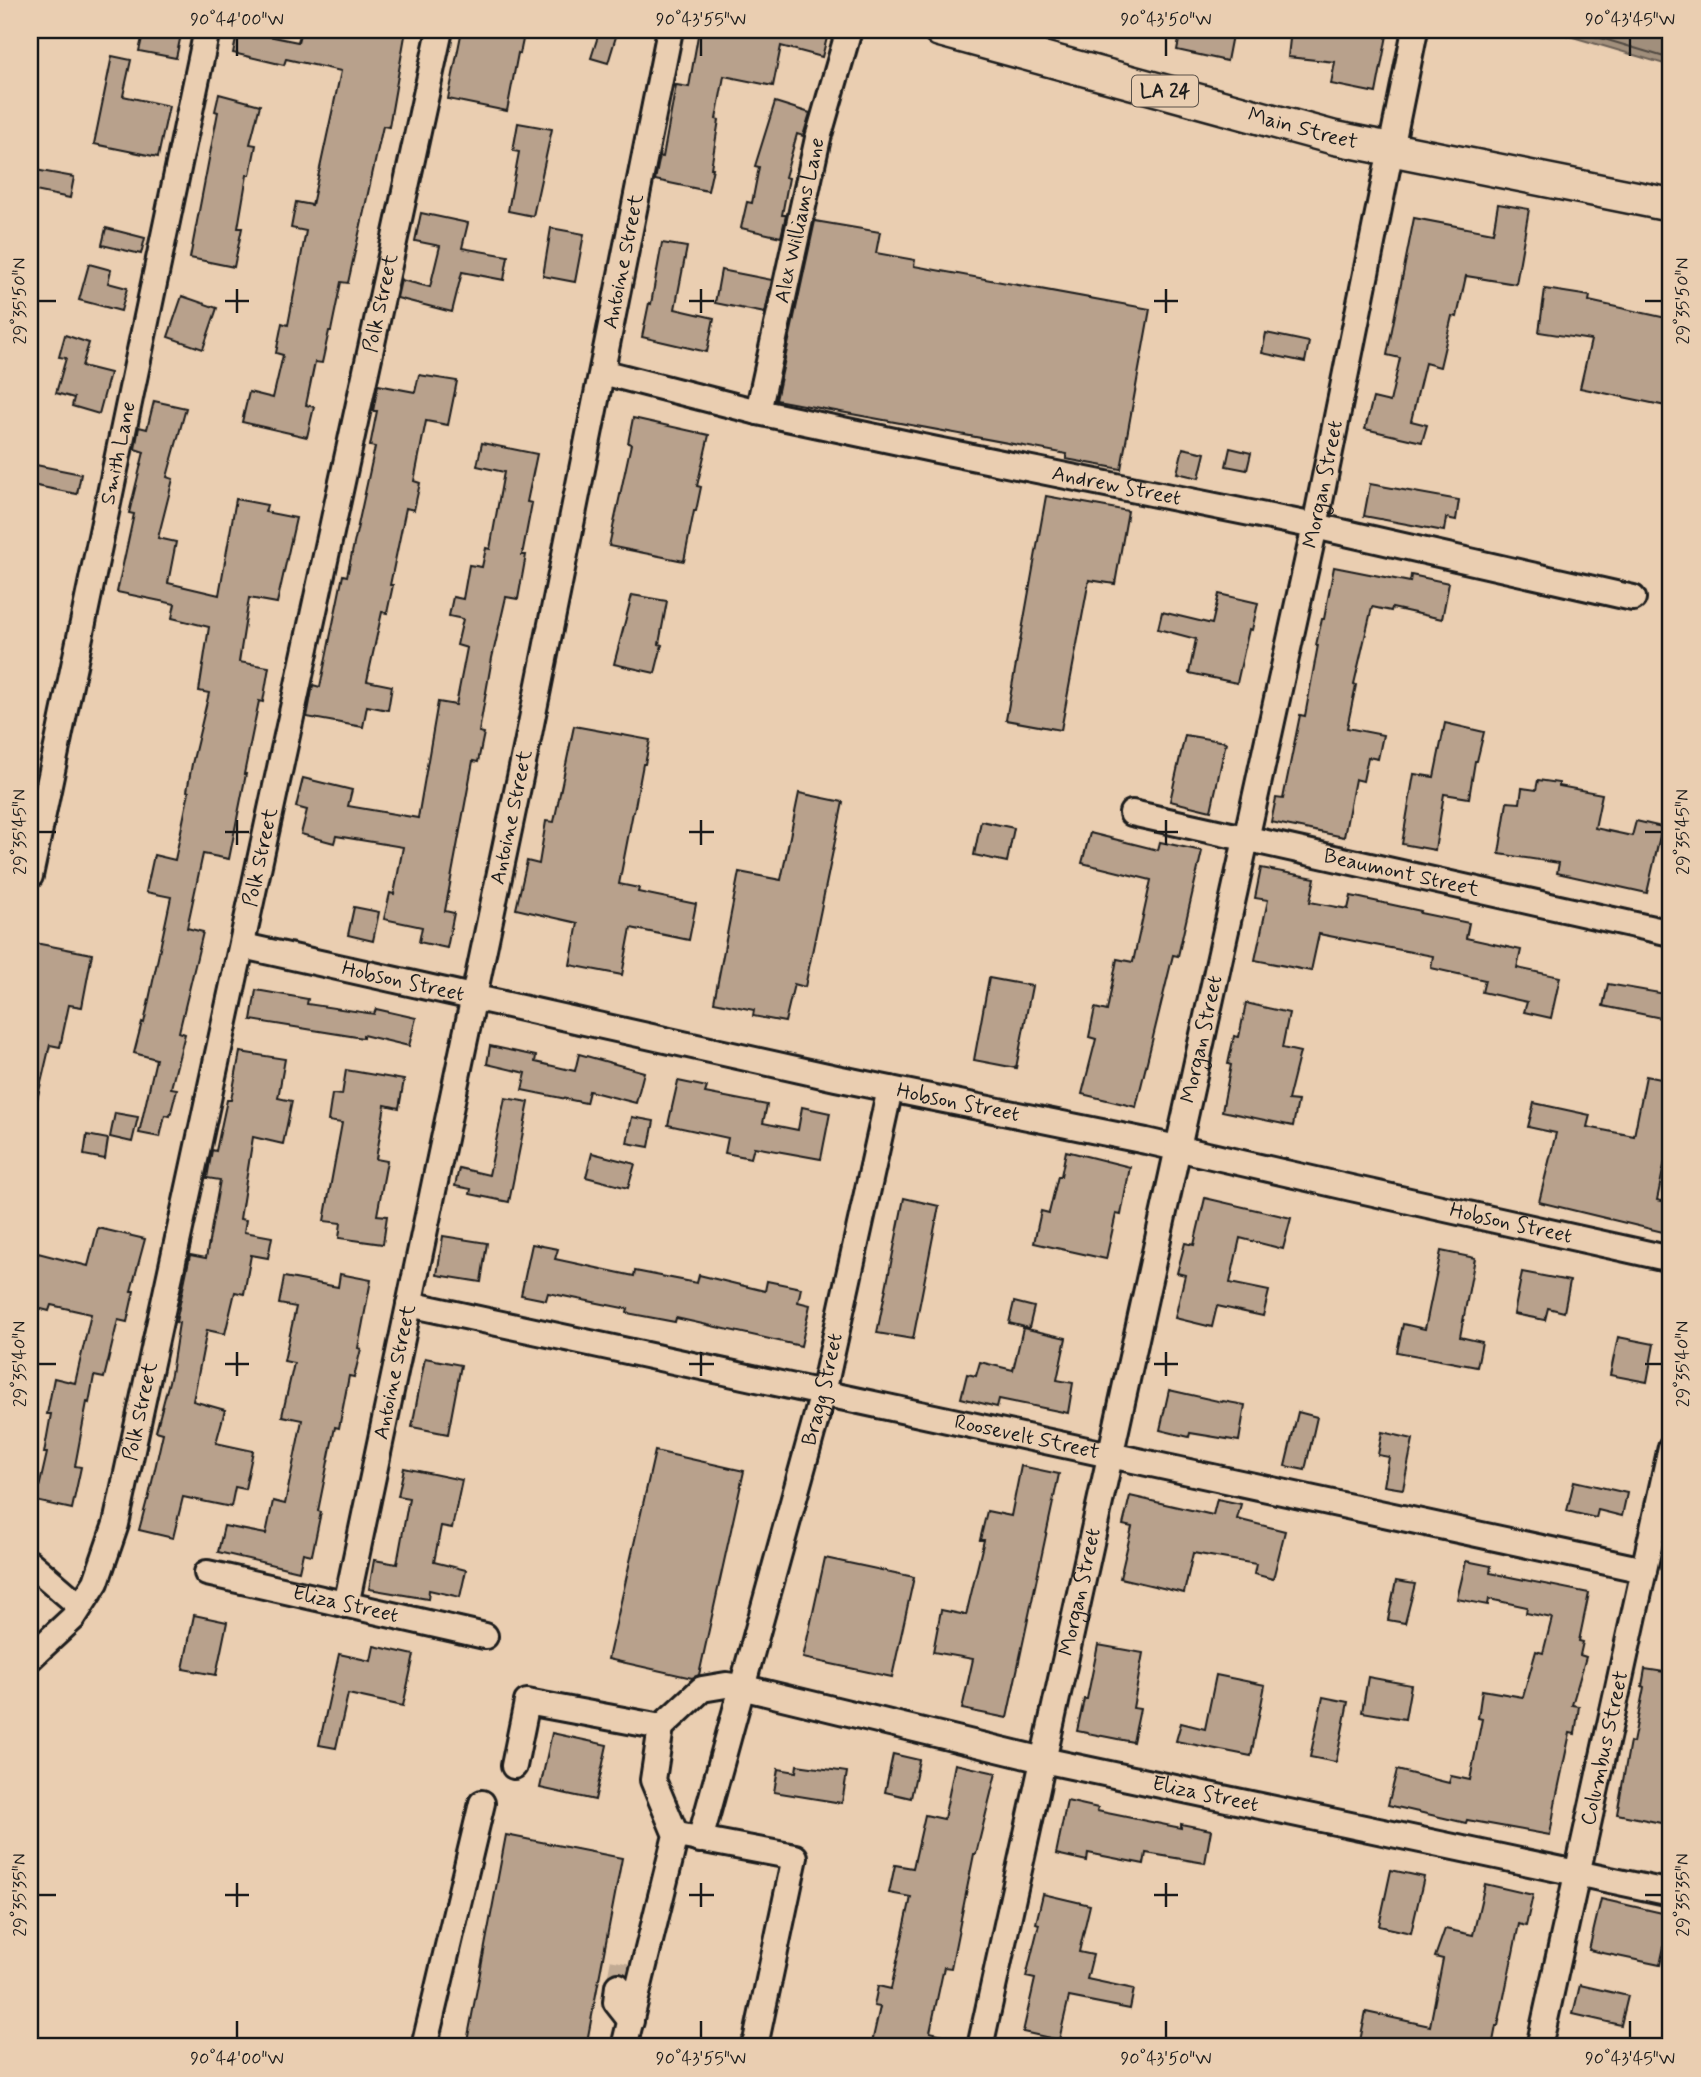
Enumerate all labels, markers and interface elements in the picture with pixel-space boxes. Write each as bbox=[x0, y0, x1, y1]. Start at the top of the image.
text: 90°44'00"W bbox=[190, 8, 284, 32]
text: 90°43'55"W bbox=[656, 8, 746, 32]
text: 90°43'50"W bbox=[1120, 8, 1212, 32]
text: 90°43'45"W bbox=[1585, 8, 1675, 32]
road number: LA 24 bbox=[1132, 76, 1198, 106]
street label: Main Street bbox=[1245, 101, 1360, 156]
street label: Alex Williams Lane bbox=[768, 135, 832, 306]
street label: Antoine Street bbox=[596, 191, 651, 331]
street label: Polk Street bbox=[356, 251, 405, 355]
text: 29°35'50"N bbox=[8, 258, 32, 344]
text: 29°35'50"N bbox=[1671, 258, 1695, 344]
street label: Smith Lane bbox=[94, 399, 143, 507]
street label: Morgan Street bbox=[1297, 418, 1350, 551]
street label: Andrew Street bbox=[1049, 459, 1183, 513]
street label: Antoine Street bbox=[484, 747, 540, 887]
text: 29°35'45"N bbox=[8, 789, 32, 875]
text: 29°35'45"N bbox=[1671, 789, 1695, 875]
street label: Polk Street bbox=[236, 805, 285, 909]
street label: Beaumont Street bbox=[1321, 842, 1482, 904]
street label: Hobson Street bbox=[339, 954, 467, 1009]
street label: Morgan Street bbox=[1174, 973, 1230, 1106]
street label: Hobson Street bbox=[894, 1077, 1022, 1129]
street label: Hobson Street bbox=[1447, 1196, 1575, 1251]
street label: Antoine Street bbox=[367, 1301, 423, 1442]
text: 29°35'40"N bbox=[8, 1321, 32, 1407]
text: 29°35'40"N bbox=[1671, 1321, 1695, 1407]
street label: Bragg Street bbox=[795, 1330, 850, 1449]
street label: Polk Street bbox=[116, 1359, 165, 1463]
street label: Roosevelt Street bbox=[952, 1408, 1102, 1466]
street label: Morgan Street bbox=[1053, 1525, 1108, 1658]
street label: Eliza Street bbox=[290, 1579, 401, 1630]
street label: Columbus Street bbox=[1574, 1668, 1635, 1828]
street label: Eliza Street bbox=[1150, 1770, 1261, 1819]
text: 29°35'35"N bbox=[8, 1853, 32, 1937]
text: 29°35'35"N bbox=[1671, 1853, 1695, 1937]
text: 90°44'00"W bbox=[190, 2047, 284, 2071]
text: 90°43'55"W bbox=[656, 2047, 746, 2071]
text: 90°43'50"W bbox=[1120, 2047, 1212, 2071]
text: 90°43'45"W bbox=[1585, 2047, 1675, 2071]

